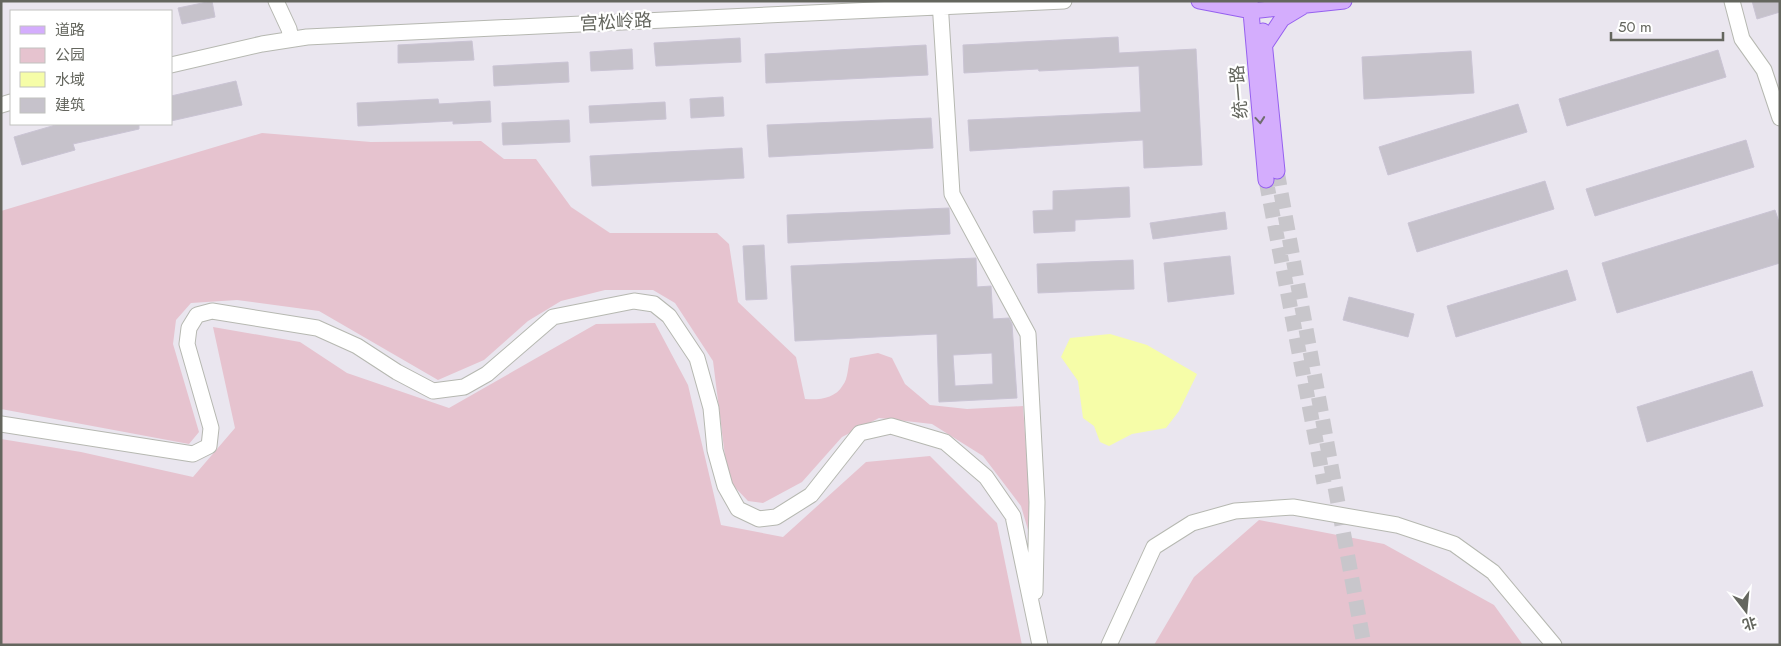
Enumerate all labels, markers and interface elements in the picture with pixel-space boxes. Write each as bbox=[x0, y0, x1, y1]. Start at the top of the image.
street label: 宫松岭路 bbox=[579, 7, 653, 37]
legend bbox=[10, 10, 172, 125]
scale bar bbox=[1611, 10, 1724, 42]
text: 50 m bbox=[1618, 16, 1652, 38]
text: 道路 bbox=[55, 19, 85, 41]
text: 公园 bbox=[55, 44, 85, 66]
street label: 统一路 bbox=[1224, 64, 1254, 120]
text: 水域 bbox=[55, 69, 85, 91]
text: 建筑 bbox=[55, 94, 85, 116]
one-way arrow bbox=[1255, 116, 1266, 124]
north arrow bbox=[1721, 586, 1771, 636]
text: 北 bbox=[1740, 612, 1759, 635]

